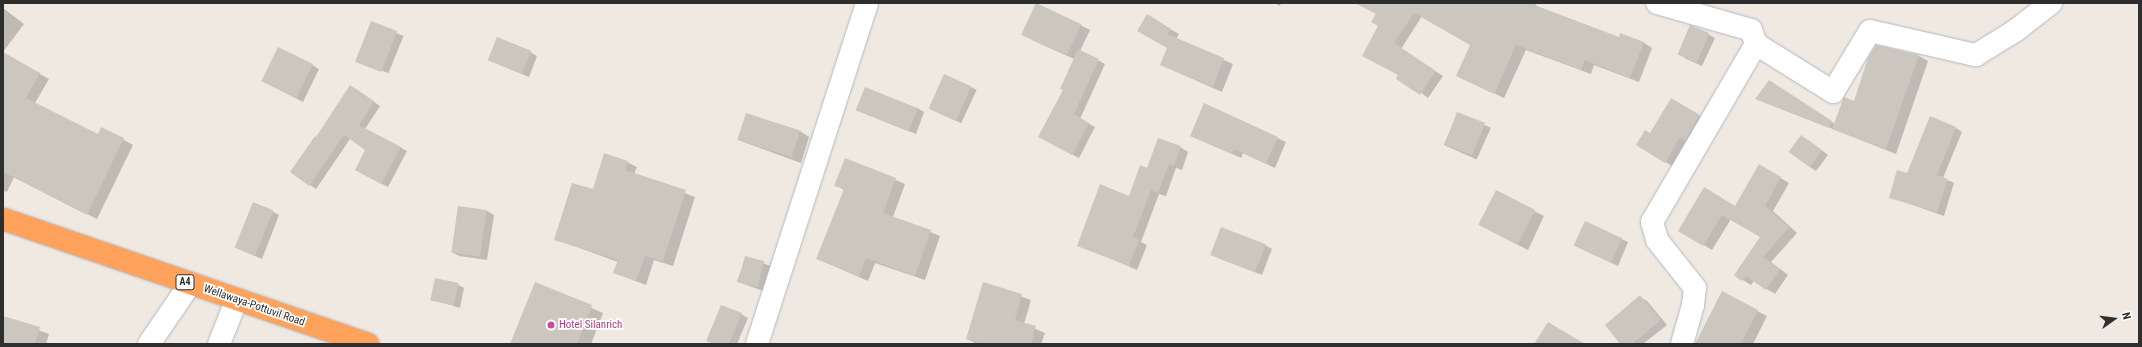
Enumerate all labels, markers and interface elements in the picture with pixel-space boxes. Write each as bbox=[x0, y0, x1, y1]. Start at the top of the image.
road number: A4 bbox=[175, 274, 195, 290]
street label: Wellawaya-Pottuvil Road bbox=[202, 282, 306, 330]
north arrow bbox=[2094, 299, 2134, 339]
text: N bbox=[2119, 311, 2133, 321]
place label: Hotel Silanrich bbox=[559, 318, 622, 332]
marker: Hotel Silanrich bbox=[546, 320, 556, 330]

